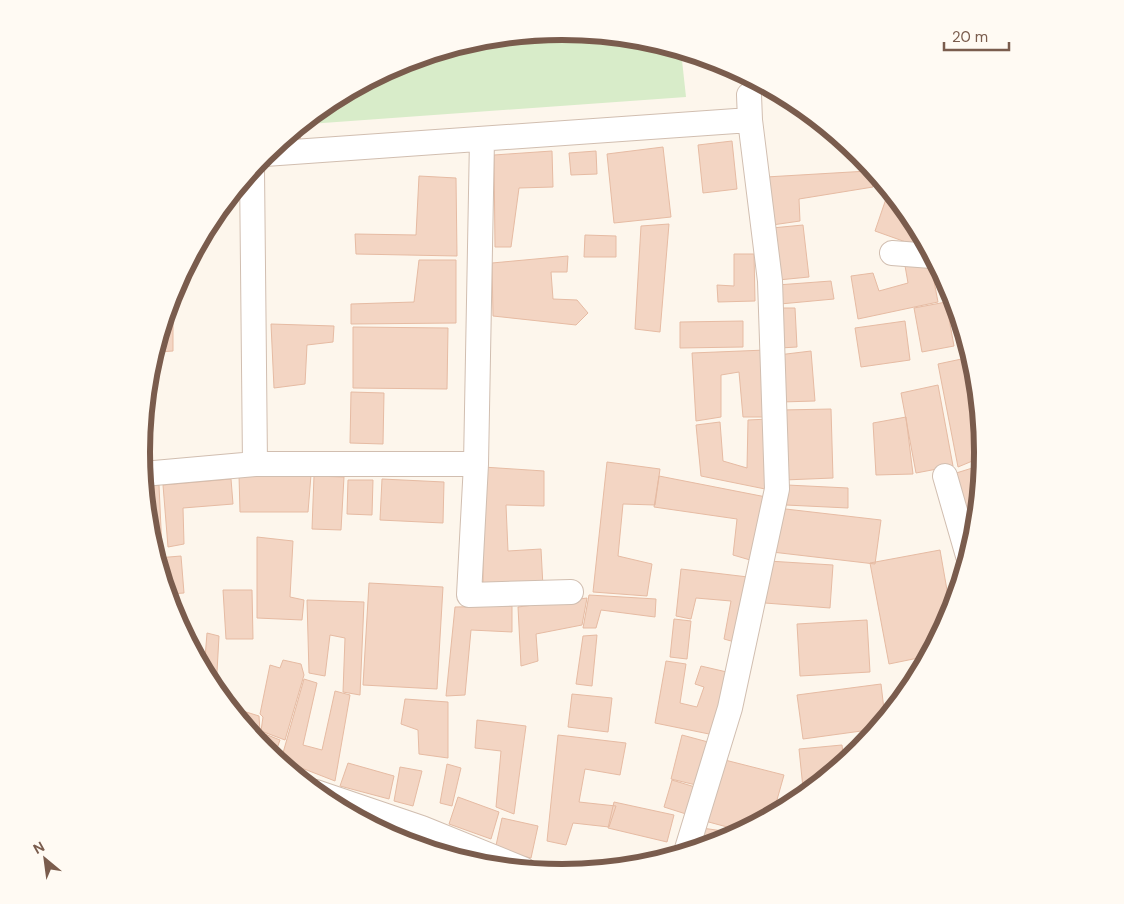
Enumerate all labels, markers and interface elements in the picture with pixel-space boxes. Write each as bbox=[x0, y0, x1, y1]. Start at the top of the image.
scale bar bbox=[944, 20, 1009, 52]
text: 20 m bbox=[952, 27, 988, 47]
north arrow bbox=[20, 834, 70, 884]
text: N bbox=[30, 837, 48, 858]

